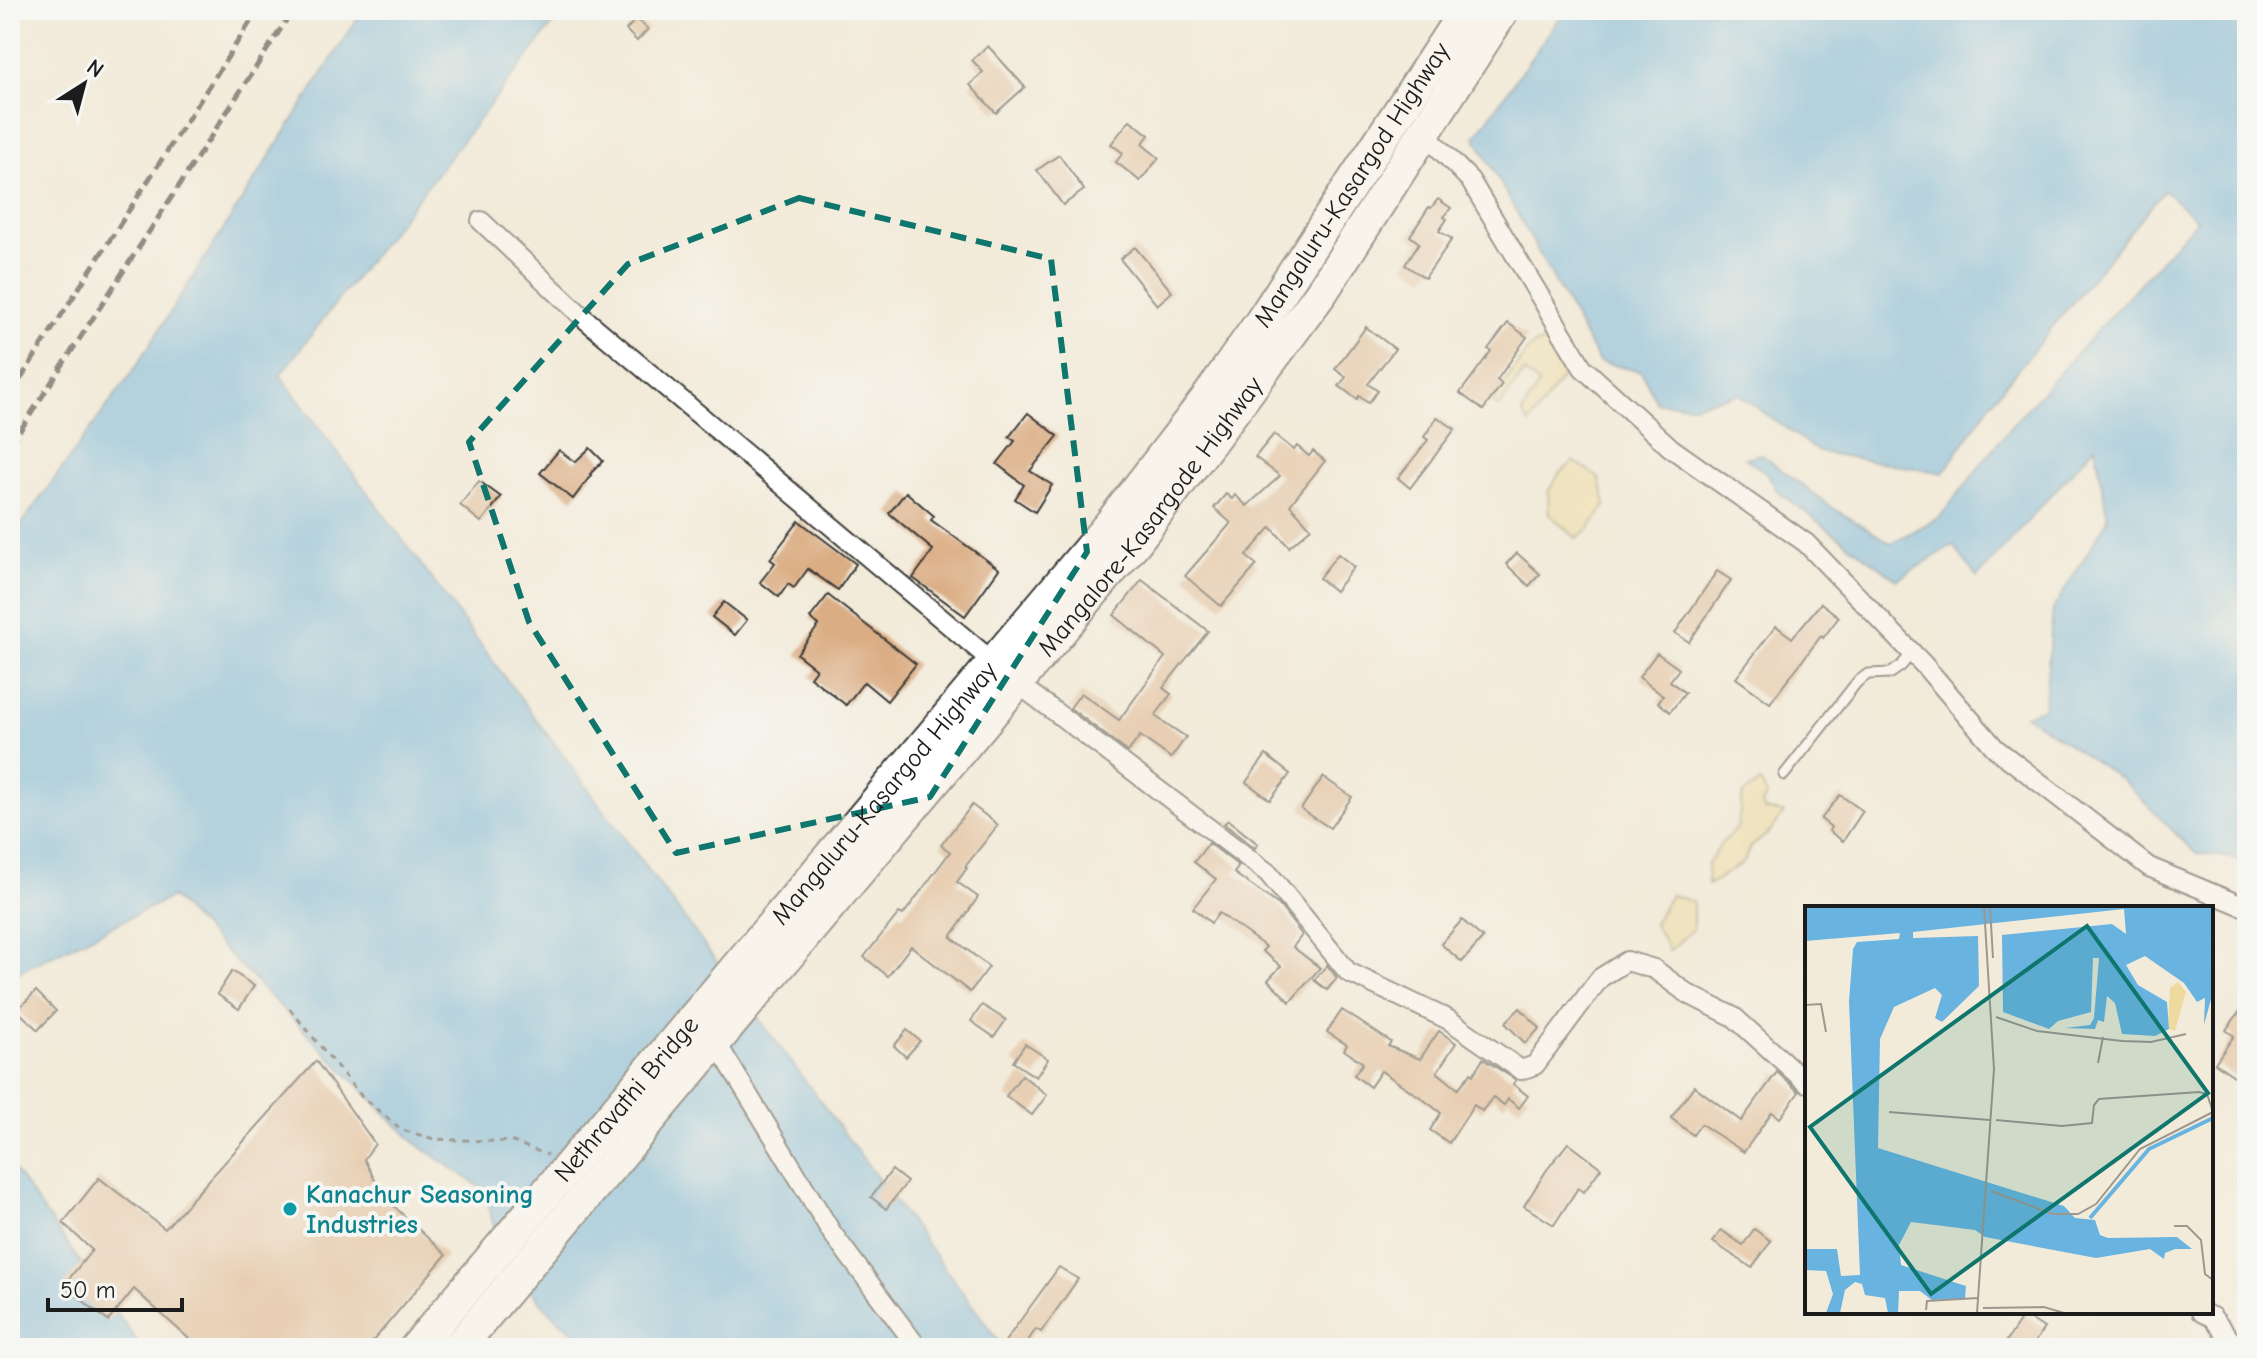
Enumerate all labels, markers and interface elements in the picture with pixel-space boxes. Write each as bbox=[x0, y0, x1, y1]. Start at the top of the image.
street label: Mangaluru-Kasargod Highway bbox=[1248, 37, 1457, 333]
north arrow bbox=[44, 44, 124, 124]
text: N bbox=[82, 54, 109, 83]
street label: Mangalore-Kasargode Highway bbox=[1032, 371, 1270, 663]
street label: Mangaluru-Kasargod Highway bbox=[765, 656, 1004, 931]
inset map bbox=[1805, 906, 2213, 1314]
street label: Nethravathi Bridge bbox=[549, 1010, 705, 1188]
place label: Kanachur Seasoning Industries bbox=[306, 1180, 534, 1240]
marker: Kanachur Seasoning Industries bbox=[281, 1200, 299, 1218]
scale bar bbox=[48, 1262, 182, 1312]
text: 50 m bbox=[60, 1276, 116, 1304]

